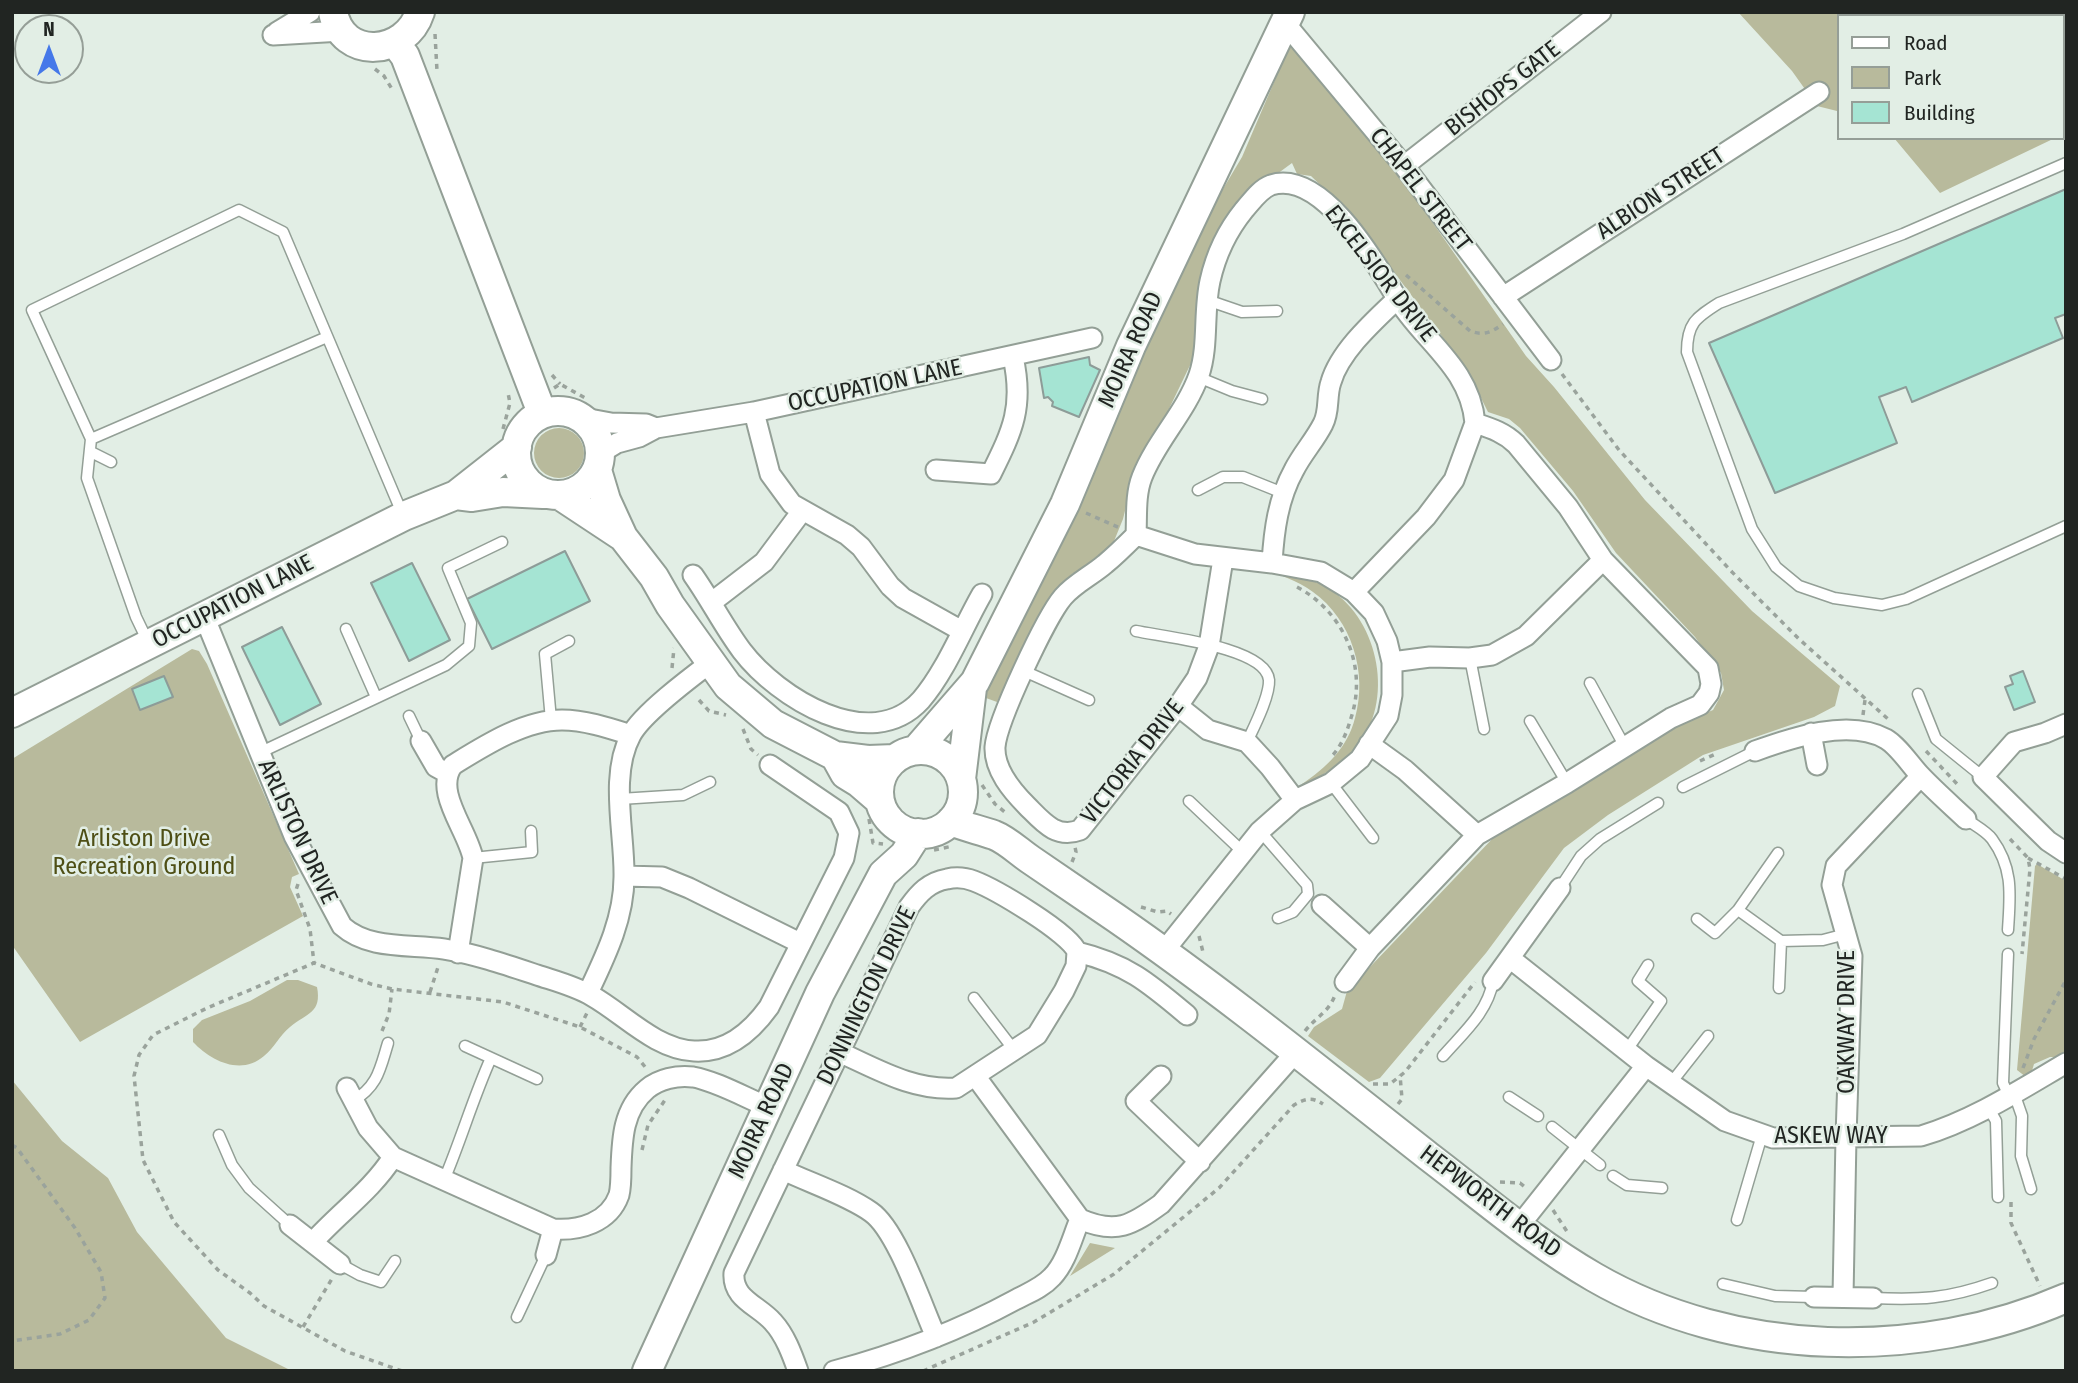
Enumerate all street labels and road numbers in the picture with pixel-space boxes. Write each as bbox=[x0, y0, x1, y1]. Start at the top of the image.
street label: BISHOPS GATE bbox=[1440, 35, 1566, 143]
street label: CHAPEL STREET bbox=[1363, 123, 1477, 257]
street label: ALBION STREET bbox=[1591, 142, 1731, 246]
street label: EXCELSIOR DRIVE bbox=[1318, 200, 1442, 348]
street label: MOIRA ROAD bbox=[1093, 288, 1169, 412]
street label: OCCUPATION LANE bbox=[785, 353, 965, 419]
street label: OCCUPATION LANE bbox=[148, 549, 318, 655]
street label: VICTORIA DRIVE bbox=[1075, 694, 1191, 830]
street label: ARLISTON DRIVE bbox=[251, 755, 343, 909]
street label: DONNINGTON DRIVE bbox=[811, 902, 923, 1090]
street label: OAKWAY DRIVE bbox=[1833, 950, 1861, 1094]
street label: MOIRA ROAD bbox=[723, 1059, 801, 1183]
street label: ASKEW WAY bbox=[1774, 1122, 1888, 1150]
street label: HEPWORTH ROAD bbox=[1414, 1140, 1566, 1264]

